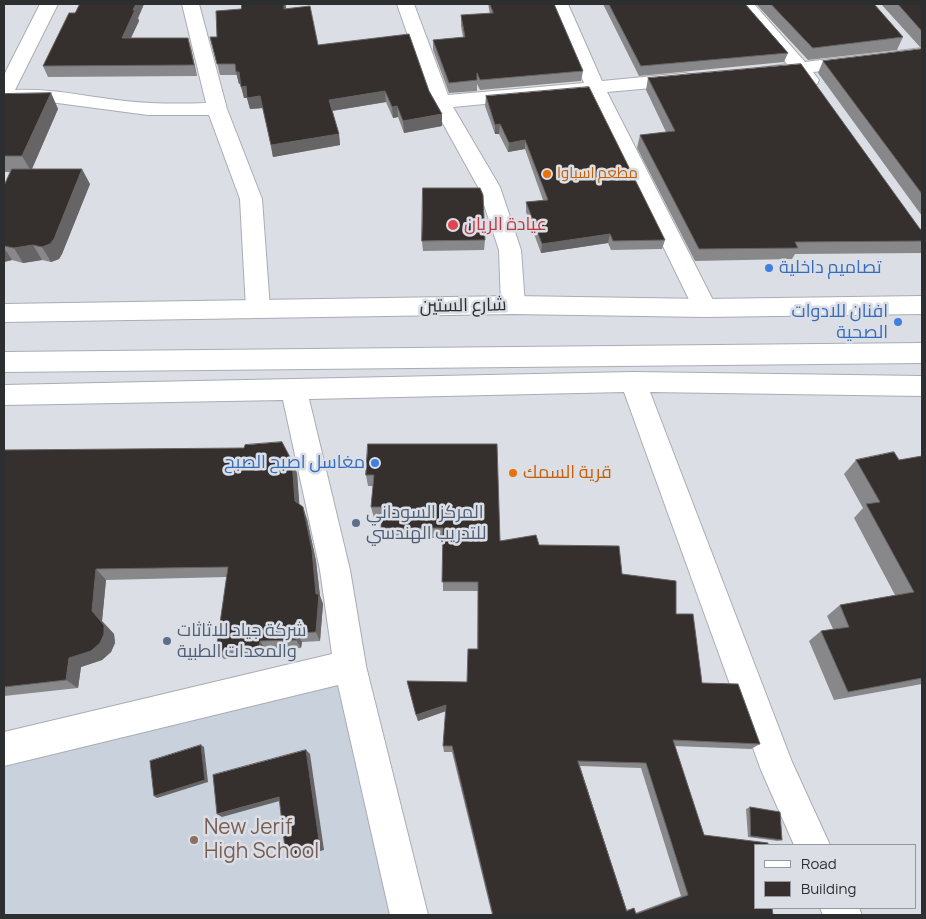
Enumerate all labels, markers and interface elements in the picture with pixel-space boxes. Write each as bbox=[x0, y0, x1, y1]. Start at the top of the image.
place label: مطعم اسباوا bbox=[557, 165, 638, 183]
marker: مطعم اسباوا bbox=[541, 168, 553, 180]
place label: عيادة الريان bbox=[464, 214, 547, 236]
marker: عيادة الريان bbox=[446, 218, 460, 232]
place label: تصاميم داخلية bbox=[779, 257, 882, 279]
marker: تصاميم داخلية bbox=[763, 262, 775, 274]
street label: شارع الستين bbox=[419, 294, 507, 318]
place label: افنان للادوات الصحية bbox=[791, 301, 888, 344]
marker: افنان للادوات الصحية bbox=[892, 316, 904, 328]
place label: مغاسل اصبح الصبح bbox=[224, 452, 365, 474]
marker: مغاسل اصبح الصبح bbox=[369, 457, 381, 469]
place label: قرية السمك bbox=[523, 462, 612, 484]
marker: قرية السمك bbox=[507, 467, 519, 479]
place label: المركز السوداني للتدريب الهندسي bbox=[366, 502, 486, 544]
marker: المركز السوداني للتدريب الهندسي bbox=[350, 517, 362, 529]
place label: شركة جياد للاثاثات والمعدات الطبية bbox=[177, 620, 307, 662]
marker: شركة جياد للاثاثات والمعدات الطبية bbox=[161, 635, 173, 647]
place label: New Jerif High School bbox=[204, 815, 319, 865]
marker: New Jerif High School bbox=[188, 834, 200, 846]
legend bbox=[754, 844, 916, 909]
text: Road bbox=[801, 853, 837, 874]
text: Building bbox=[801, 878, 856, 899]

